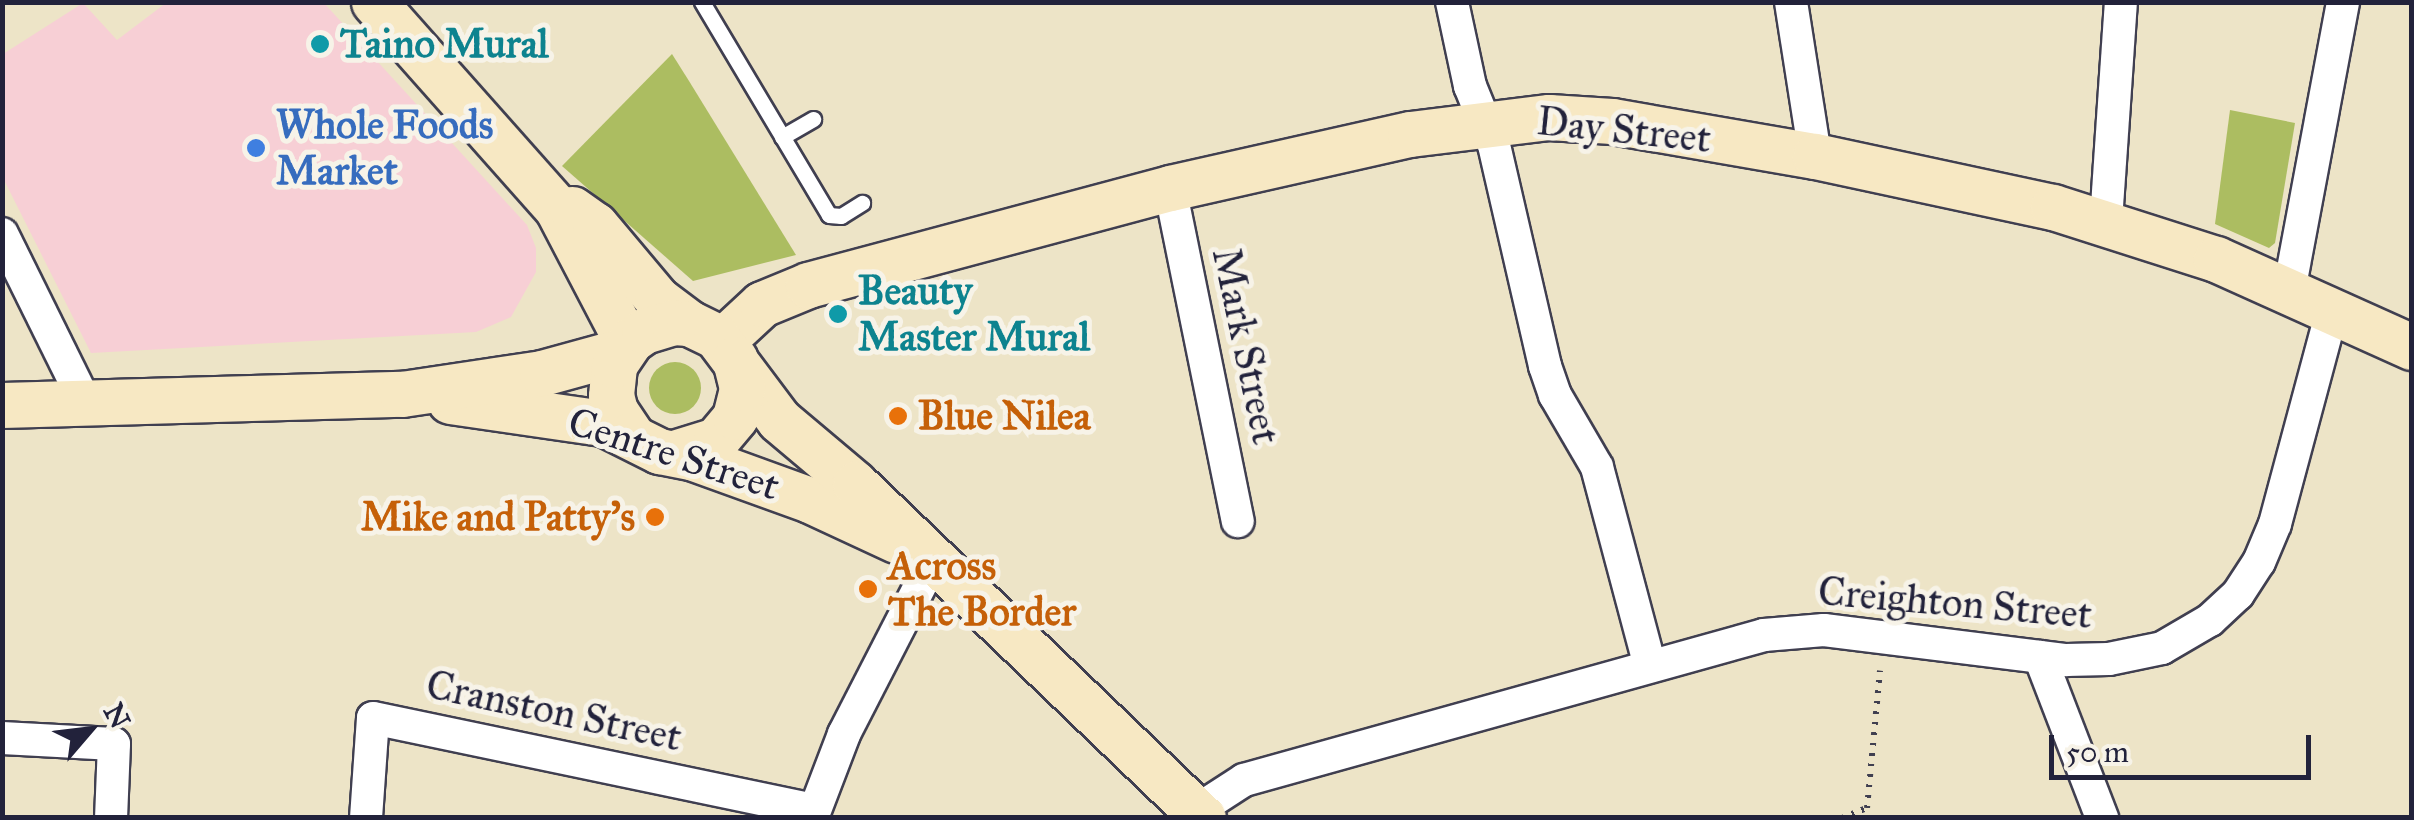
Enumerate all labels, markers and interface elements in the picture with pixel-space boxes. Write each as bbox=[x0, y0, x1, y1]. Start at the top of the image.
place label: Taino Mural bbox=[340, 20, 548, 68]
marker: Taino Mural bbox=[309, 33, 331, 55]
street label: Day Street bbox=[1535, 97, 1713, 163]
place label: Whole Foods Market bbox=[276, 101, 493, 195]
marker: Whole Foods Market bbox=[245, 137, 267, 159]
street label: Mark Street bbox=[1202, 244, 1290, 448]
place label: Beauty Master Mural bbox=[858, 267, 1090, 361]
marker: Beauty Master Mural bbox=[827, 303, 849, 325]
place label: Blue Nilea bbox=[918, 392, 1091, 440]
street label: Centre Street bbox=[562, 397, 786, 511]
marker: Blue Nilea bbox=[887, 405, 909, 427]
place label: Mike and Patty's bbox=[361, 493, 635, 541]
marker: Mike and Patty's bbox=[644, 506, 666, 528]
place label: Across The Border bbox=[888, 542, 1076, 636]
street label: Creighton Street bbox=[1816, 567, 2094, 639]
marker: Across The Border bbox=[857, 578, 879, 600]
street label: Cranston Street bbox=[422, 661, 686, 761]
north arrow bbox=[40, 680, 140, 780]
text: N bbox=[96, 697, 138, 734]
scale bar bbox=[2054, 715, 2316, 777]
text: 50 m bbox=[2066, 734, 2129, 770]

